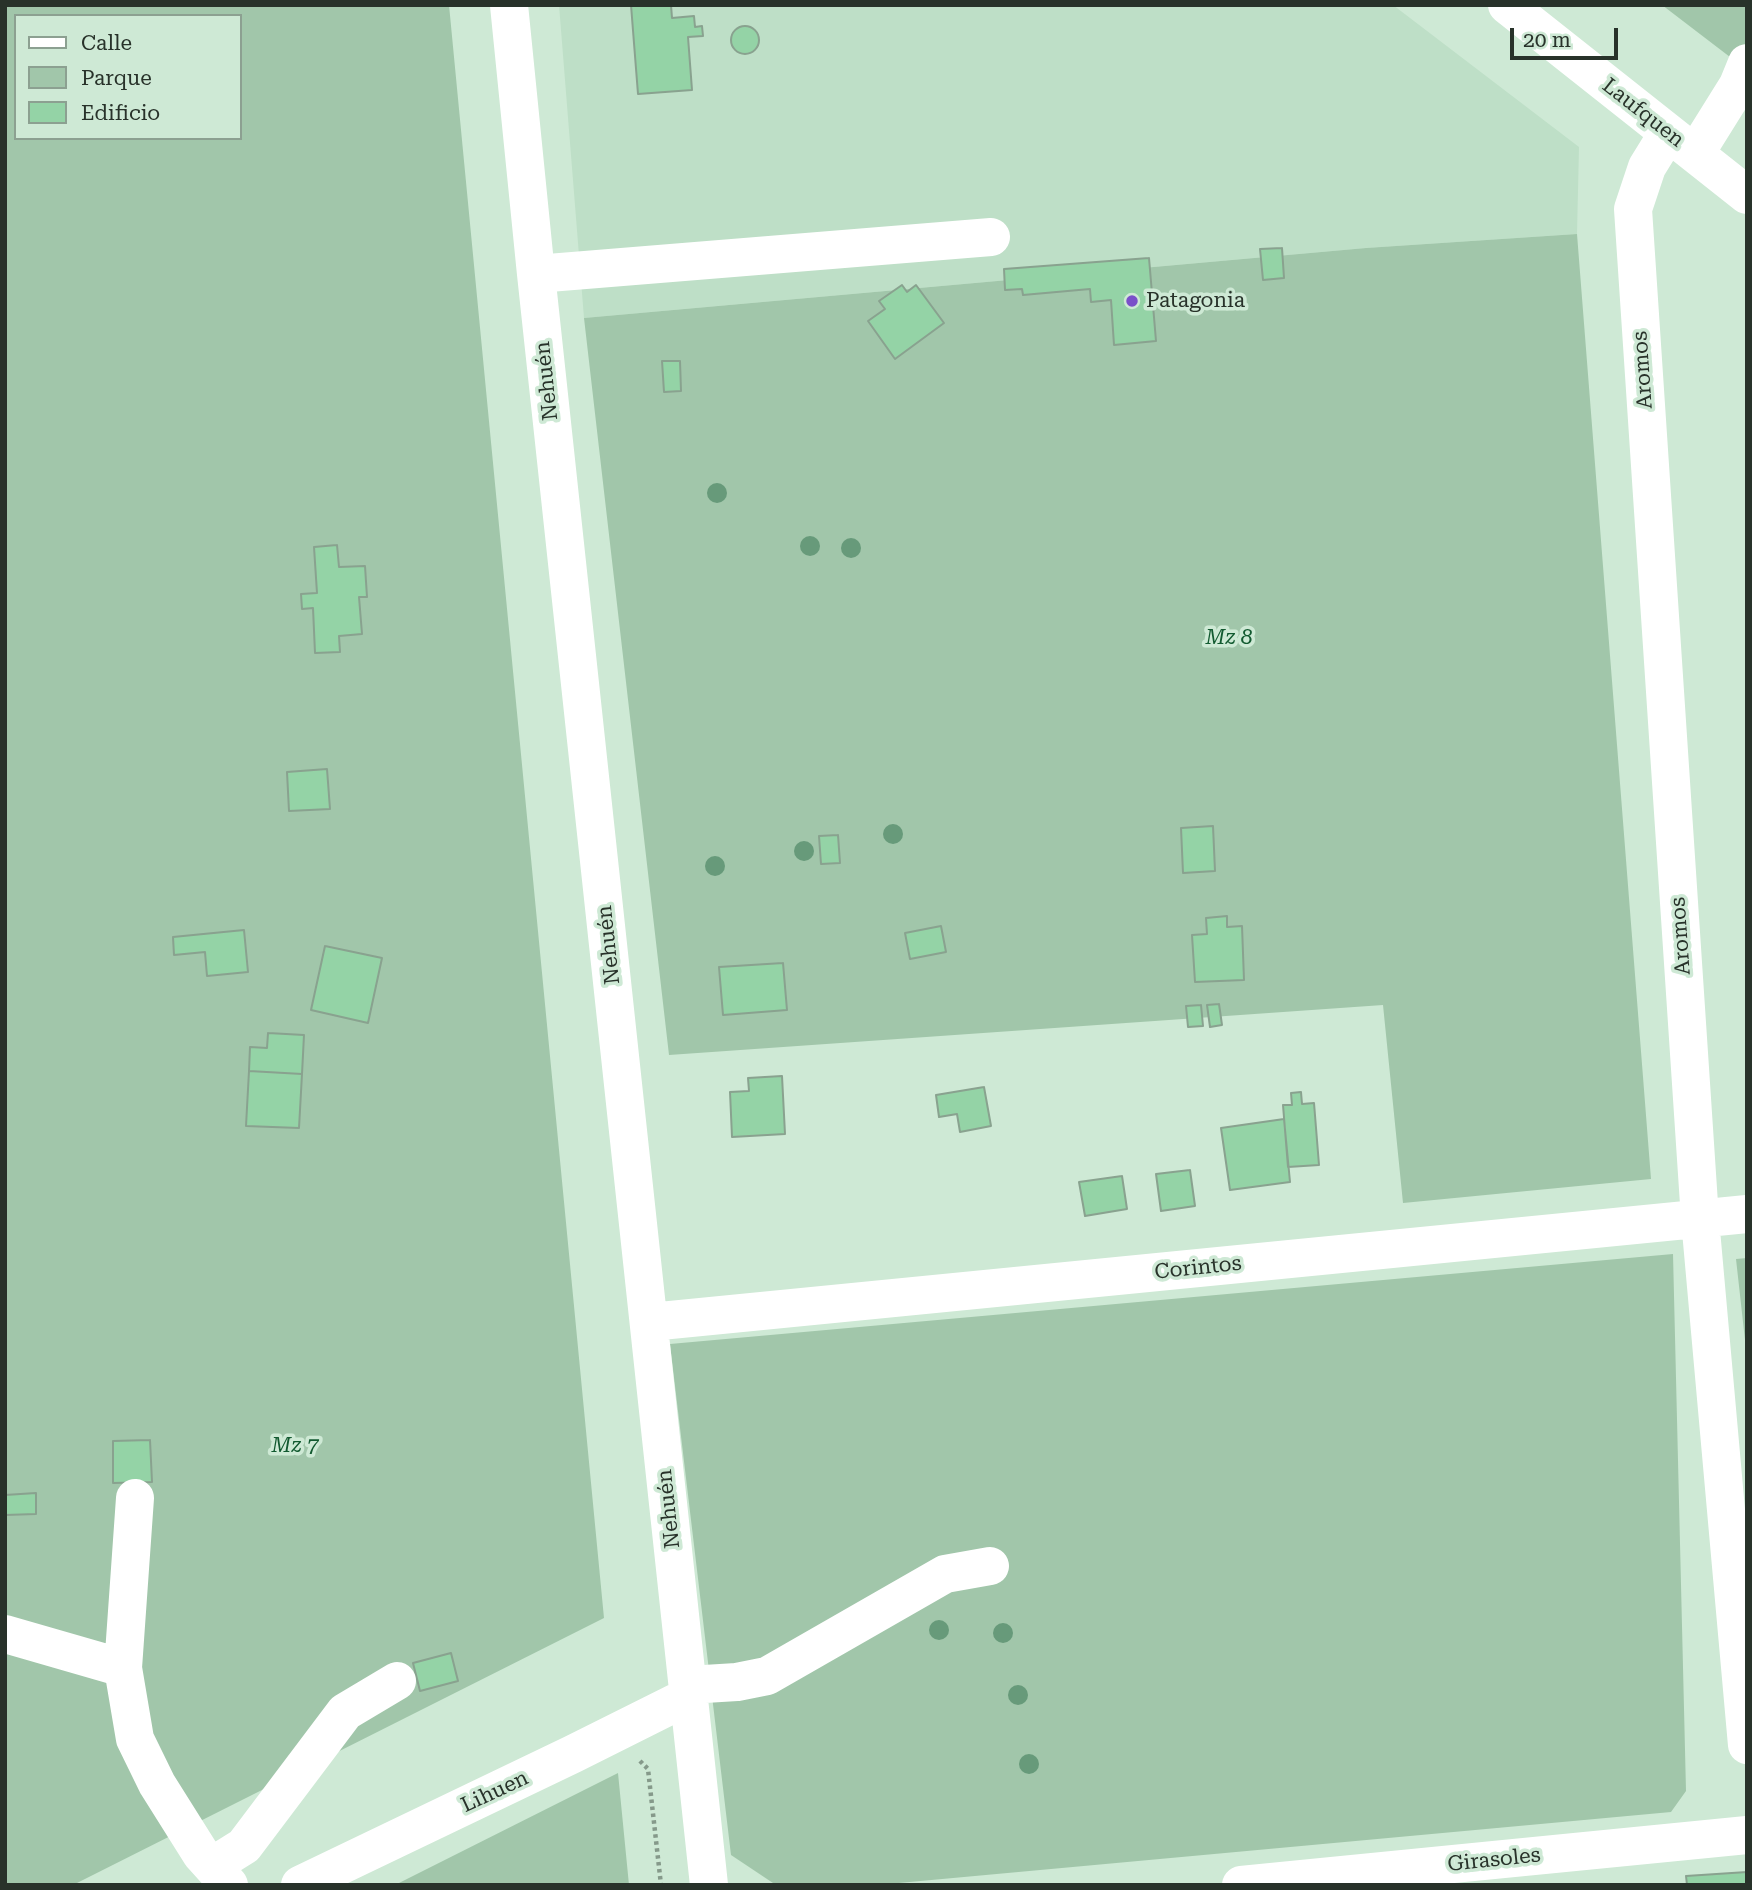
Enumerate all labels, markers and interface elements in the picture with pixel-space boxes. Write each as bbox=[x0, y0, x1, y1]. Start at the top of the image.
legend bbox=[14, 14, 242, 140]
scale bar bbox=[1514, 14, 1622, 58]
text: 20 m bbox=[1523, 28, 1571, 52]
text: Calle bbox=[81, 31, 132, 55]
text: Parque bbox=[81, 66, 152, 90]
street label: Laufquen bbox=[1597, 73, 1689, 153]
text: Edificio bbox=[81, 101, 160, 125]
place label: Patagonia bbox=[1146, 288, 1245, 314]
marker: Patagonia bbox=[1124, 293, 1140, 309]
street label: Aromos bbox=[1628, 330, 1658, 410]
street label: Nehuén bbox=[530, 340, 564, 422]
park label: Mz 8 bbox=[1206, 625, 1252, 651]
street label: Aromos bbox=[1666, 896, 1696, 976]
street label: Nehuén bbox=[592, 904, 626, 986]
street label: Corintos bbox=[1153, 1251, 1243, 1285]
park label: Mz 7 bbox=[272, 1433, 318, 1459]
street label: Nehuén bbox=[652, 1468, 686, 1550]
street label: Lihuen bbox=[457, 1766, 533, 1818]
street label: Girasoles bbox=[1446, 1843, 1542, 1877]

